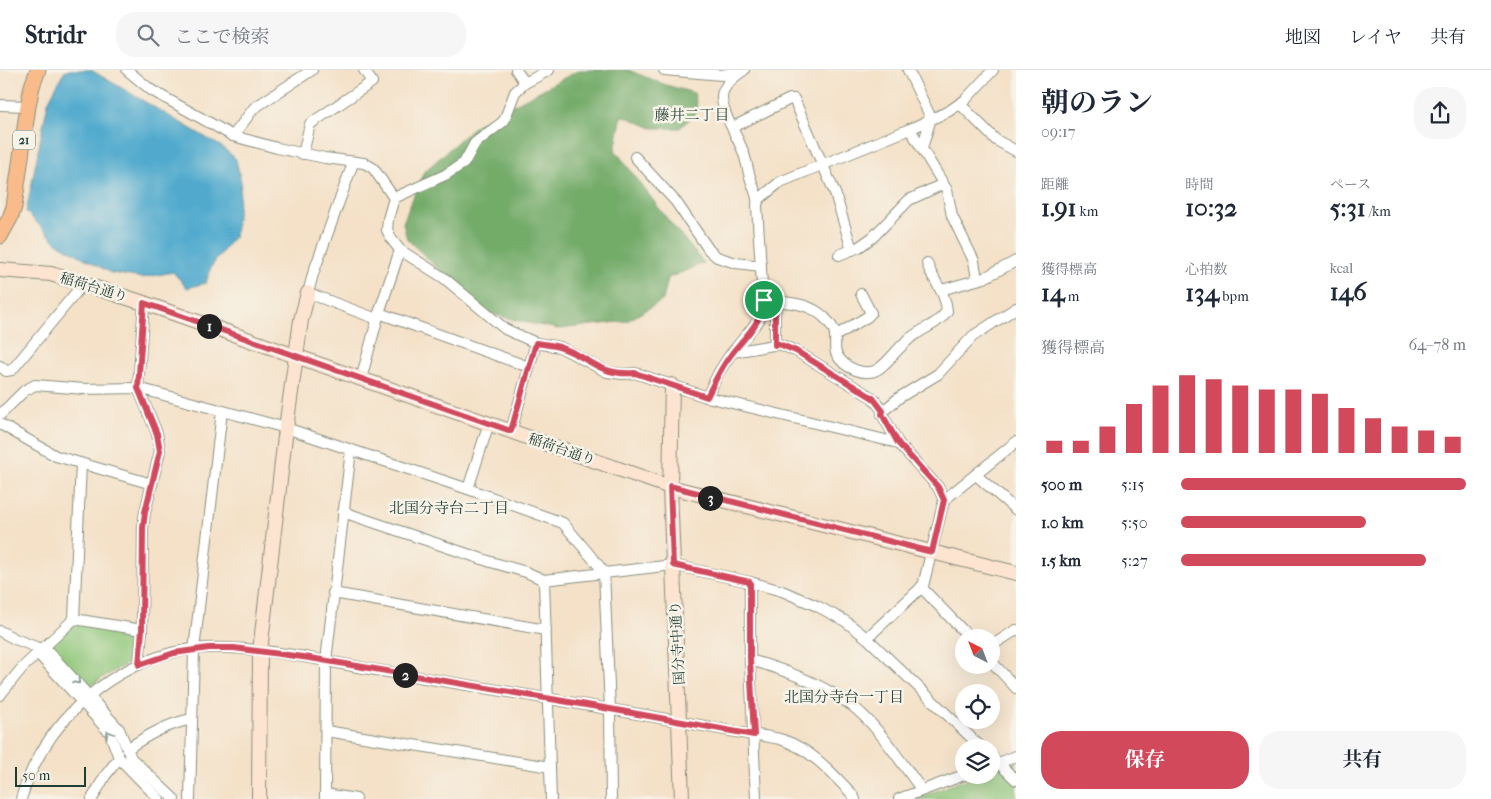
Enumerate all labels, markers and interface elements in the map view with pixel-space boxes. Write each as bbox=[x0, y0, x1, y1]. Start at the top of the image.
search box bbox=[116, 12, 466, 57]
text: Stridr bbox=[25, 21, 86, 49]
icon: search bbox=[134, 21, 162, 49]
text: ここで検索 bbox=[174, 26, 269, 48]
text: 地図 bbox=[1285, 27, 1321, 48]
text: レイヤ bbox=[1349, 27, 1402, 48]
text: 共有 bbox=[1430, 27, 1466, 48]
text: 朝のラン bbox=[1041, 86, 1153, 119]
button: share bbox=[1414, 87, 1466, 139]
district label: 藤井二丁目 bbox=[654, 106, 730, 124]
text: 09:17 bbox=[1041, 122, 1076, 141]
road number: 21 bbox=[13, 130, 35, 150]
text: 距離 bbox=[1041, 176, 1069, 193]
text: 時間 bbox=[1185, 176, 1213, 193]
text: ペース bbox=[1330, 176, 1371, 193]
text: 1.91 bbox=[1041, 193, 1076, 222]
text: 10:32 bbox=[1185, 193, 1237, 222]
text: 5:31 bbox=[1330, 193, 1366, 222]
text: km bbox=[1076, 203, 1098, 220]
text: /km bbox=[1366, 203, 1391, 220]
text: kcal bbox=[1330, 260, 1353, 277]
text: 獲得標高 bbox=[1041, 261, 1097, 278]
text: 心拍数 bbox=[1185, 261, 1227, 278]
street label: 稲荷台通り bbox=[58, 269, 130, 306]
text: 146 bbox=[1330, 277, 1367, 306]
text: 14 bbox=[1041, 278, 1065, 307]
text: 134 bbox=[1185, 278, 1219, 307]
pin bbox=[743, 279, 785, 321]
icon: arrive bbox=[750, 286, 778, 314]
text: m bbox=[1065, 288, 1079, 305]
text: bpm bbox=[1219, 288, 1249, 305]
pin: 1 bbox=[196, 314, 222, 338]
text: 1 bbox=[207, 318, 212, 335]
text: 64–78 m bbox=[1408, 335, 1466, 354]
text: 獲得標高 bbox=[1041, 338, 1105, 357]
street label: 稲荷台通り bbox=[526, 430, 598, 469]
text: 500 m bbox=[1041, 475, 1082, 494]
text: 5:15 bbox=[1121, 475, 1144, 494]
pin: 3 bbox=[698, 486, 722, 510]
text: 3 bbox=[708, 490, 713, 507]
district label: 北国分寺台二丁目 bbox=[389, 499, 509, 517]
text: 1.0 km bbox=[1041, 513, 1084, 532]
text: 5:50 bbox=[1121, 513, 1147, 532]
text: 1.5 km bbox=[1041, 551, 1081, 570]
text: 5:27 bbox=[1121, 551, 1148, 570]
street label: 国分寺中通り bbox=[667, 601, 688, 685]
north arrow bbox=[955, 629, 1000, 674]
map controls bbox=[955, 629, 1000, 784]
pin: 2 bbox=[392, 662, 418, 688]
text: 2 bbox=[402, 667, 409, 684]
one-way arrow bbox=[71, 676, 80, 685]
button: locate bbox=[955, 684, 1000, 729]
district label: 北国分寺台一丁目 bbox=[784, 688, 904, 706]
one-way arrow bbox=[105, 730, 115, 739]
button: 保存 bbox=[1041, 731, 1249, 789]
button: 共有 bbox=[1259, 731, 1466, 789]
button: layers bbox=[955, 739, 1000, 784]
scale bar bbox=[15, 764, 86, 787]
text: 50 m bbox=[22, 767, 50, 784]

